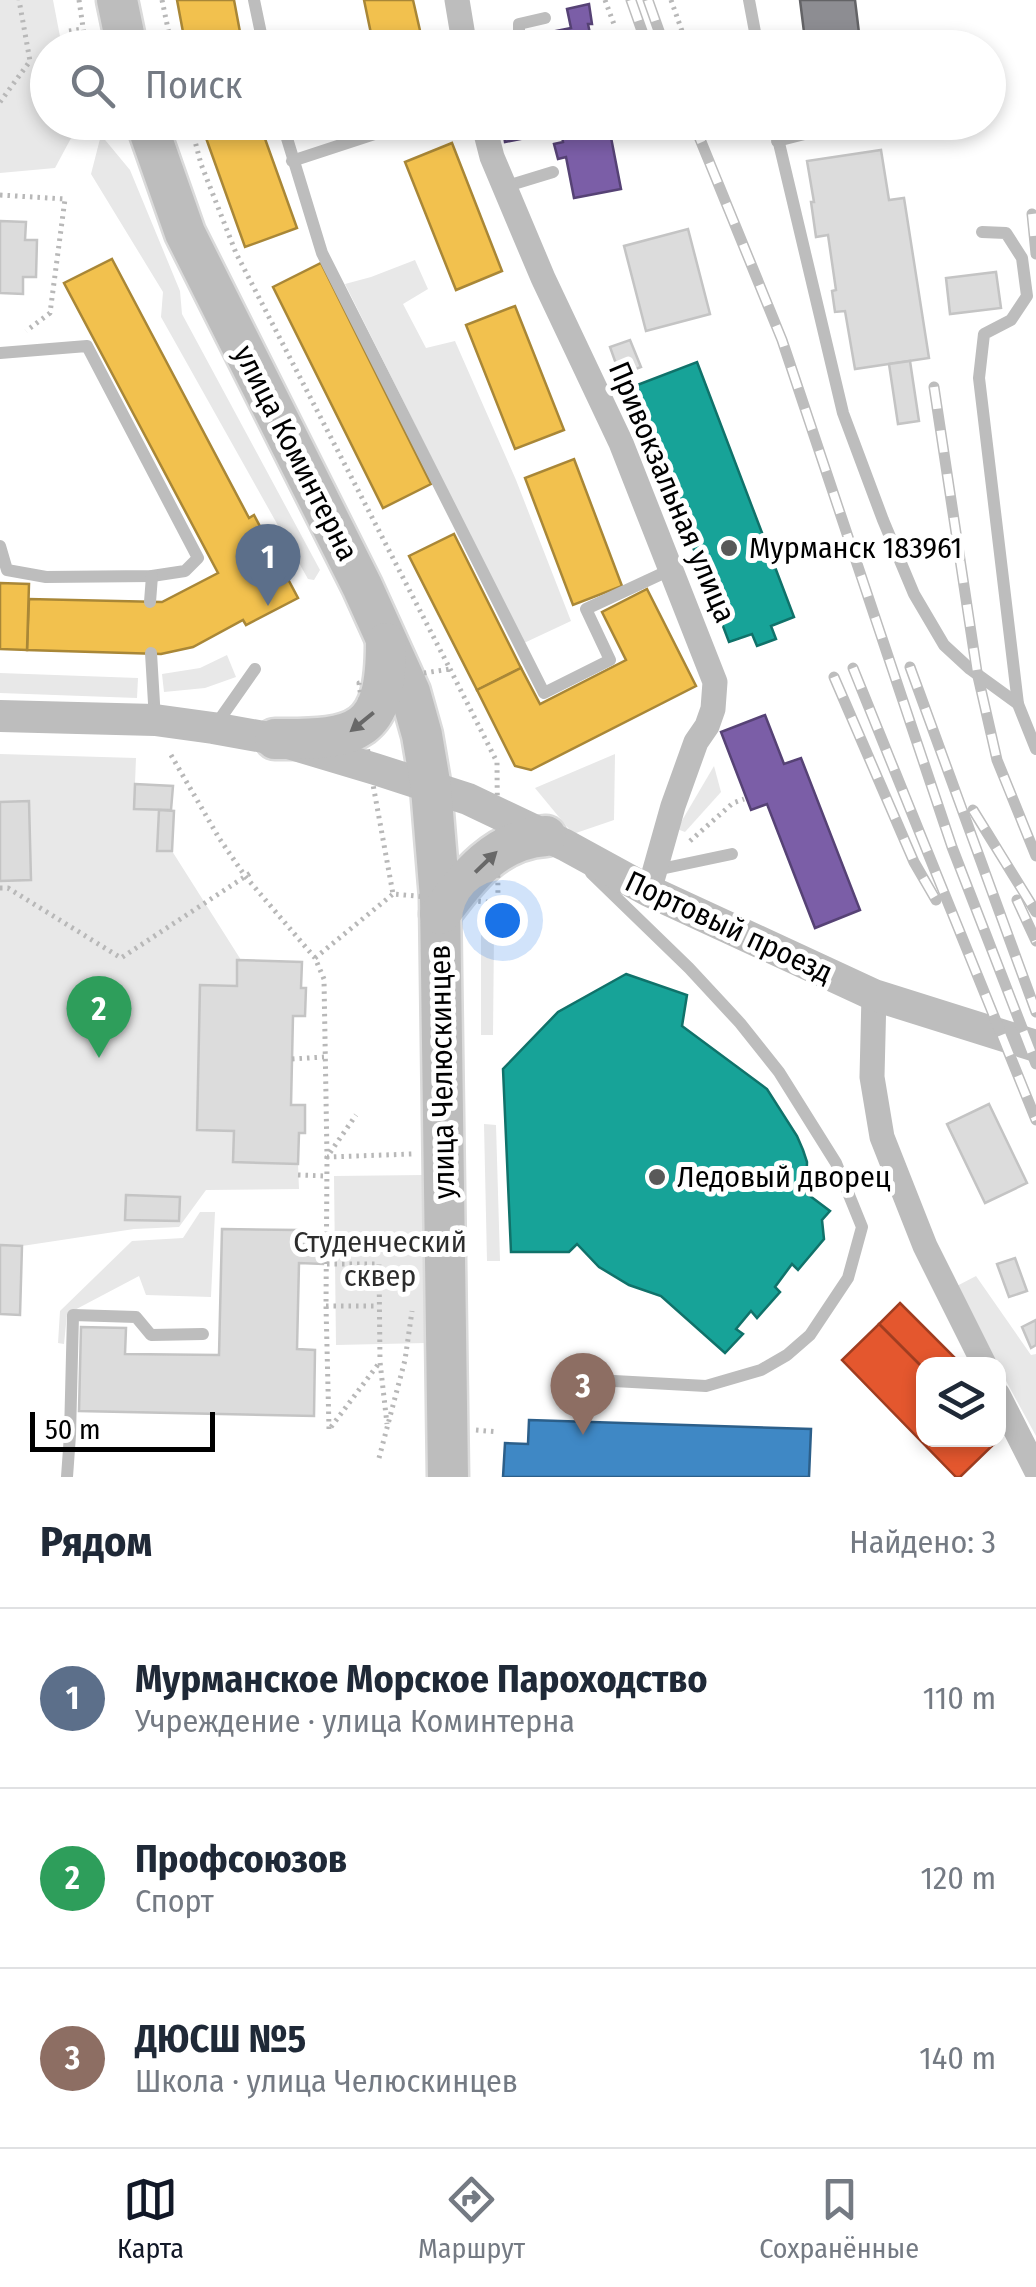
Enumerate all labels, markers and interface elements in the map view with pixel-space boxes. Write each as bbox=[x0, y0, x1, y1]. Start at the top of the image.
search box bbox=[30, 30, 1006, 140]
icon: search bbox=[65, 58, 120, 113]
text: Поиск bbox=[145, 62, 242, 108]
street label: улица Коминтерна bbox=[226, 339, 366, 567]
street label: Привокзальная улица bbox=[601, 356, 743, 628]
pin: 1 bbox=[236, 524, 300, 606]
place label: Мурманск 183961 bbox=[749, 530, 962, 566]
marker: Мурманск 183961 bbox=[718, 537, 740, 559]
one-way arrow bbox=[349, 710, 375, 732]
one-way arrow bbox=[473, 851, 497, 875]
street label: Портовый проезд bbox=[620, 863, 838, 991]
your location bbox=[477, 895, 528, 946]
street label: улица Челюскинцев bbox=[422, 945, 462, 1199]
pin: 2 bbox=[66, 976, 132, 1058]
place label: Ледовый дворец bbox=[677, 1159, 891, 1195]
marker: Ледовый дворец bbox=[646, 1166, 668, 1188]
park label: Студенческий сквер bbox=[293, 1224, 467, 1294]
pin: 3 bbox=[550, 1352, 616, 1435]
map controls bbox=[916, 1357, 1006, 1447]
button: layers bbox=[916, 1357, 1006, 1447]
scale bar bbox=[30, 1407, 215, 1452]
text: 50 m bbox=[45, 1413, 101, 1446]
text: Рядом bbox=[40, 1517, 152, 1567]
text: Найдено: 3 bbox=[849, 1523, 996, 1561]
text: Мурманское Морское Пароходство bbox=[135, 1656, 708, 1702]
text: 1 bbox=[66, 1679, 79, 1717]
text: 110 m bbox=[923, 1679, 996, 1717]
text: Учреждение · улица Коминтерна bbox=[135, 1702, 575, 1740]
text: Профсоюзов bbox=[135, 1836, 347, 1882]
text: 2 bbox=[65, 1859, 80, 1897]
text: 120 m bbox=[921, 1859, 996, 1897]
text: Спорт bbox=[135, 1882, 214, 1920]
text: ДЮСШ №5 bbox=[135, 2016, 306, 2062]
text: 3 bbox=[65, 2039, 80, 2077]
text: 140 m bbox=[919, 2039, 996, 2077]
text: Школа · улица Челюскинцев bbox=[135, 2062, 518, 2100]
tab: Карта bbox=[117, 2172, 184, 2265]
tab: Маршрут bbox=[418, 2172, 525, 2265]
tab: Сохранённые bbox=[759, 2172, 919, 2265]

